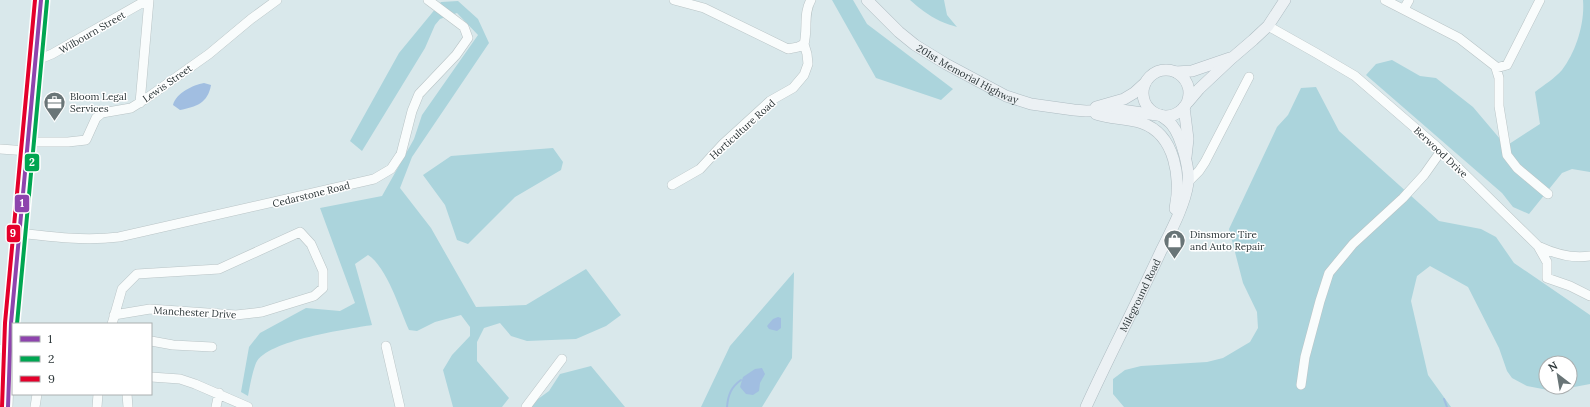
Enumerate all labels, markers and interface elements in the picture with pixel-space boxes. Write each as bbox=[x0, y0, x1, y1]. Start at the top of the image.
street label: Wilbourn Street bbox=[57, 8, 128, 57]
street label: 201st Memorial Highway bbox=[914, 42, 1021, 107]
street label: Lewis Street bbox=[140, 61, 195, 105]
office icon: Bloom Legal Services bbox=[41, 89, 67, 122]
place label: Bloom Legal Services bbox=[70, 90, 127, 115]
street label: Horticulture Road bbox=[707, 96, 778, 162]
street label: Berwood Drive bbox=[1411, 124, 1471, 181]
line badge: 2 bbox=[24, 153, 40, 172]
text: 2 bbox=[29, 155, 35, 169]
street label: Cedarstone Road bbox=[271, 179, 351, 210]
line badge: 1 bbox=[14, 194, 30, 213]
text: 1 bbox=[20, 196, 25, 210]
line badge: 9 bbox=[6, 224, 21, 243]
text: 9 bbox=[10, 226, 16, 240]
shop icon: Dinsmore Tire and Auto Repair bbox=[1161, 227, 1187, 260]
place label: Dinsmore Tire and Auto Repair bbox=[1190, 228, 1265, 253]
street label: Mileground Road bbox=[1117, 257, 1163, 334]
street label: Manchester Drive bbox=[153, 304, 237, 321]
legend bbox=[12, 323, 152, 395]
text: 1 bbox=[48, 331, 52, 346]
text: 2 bbox=[48, 351, 54, 366]
north arrow bbox=[1538, 355, 1578, 395]
text: N bbox=[1546, 358, 1561, 375]
text: 9 bbox=[48, 371, 55, 386]

